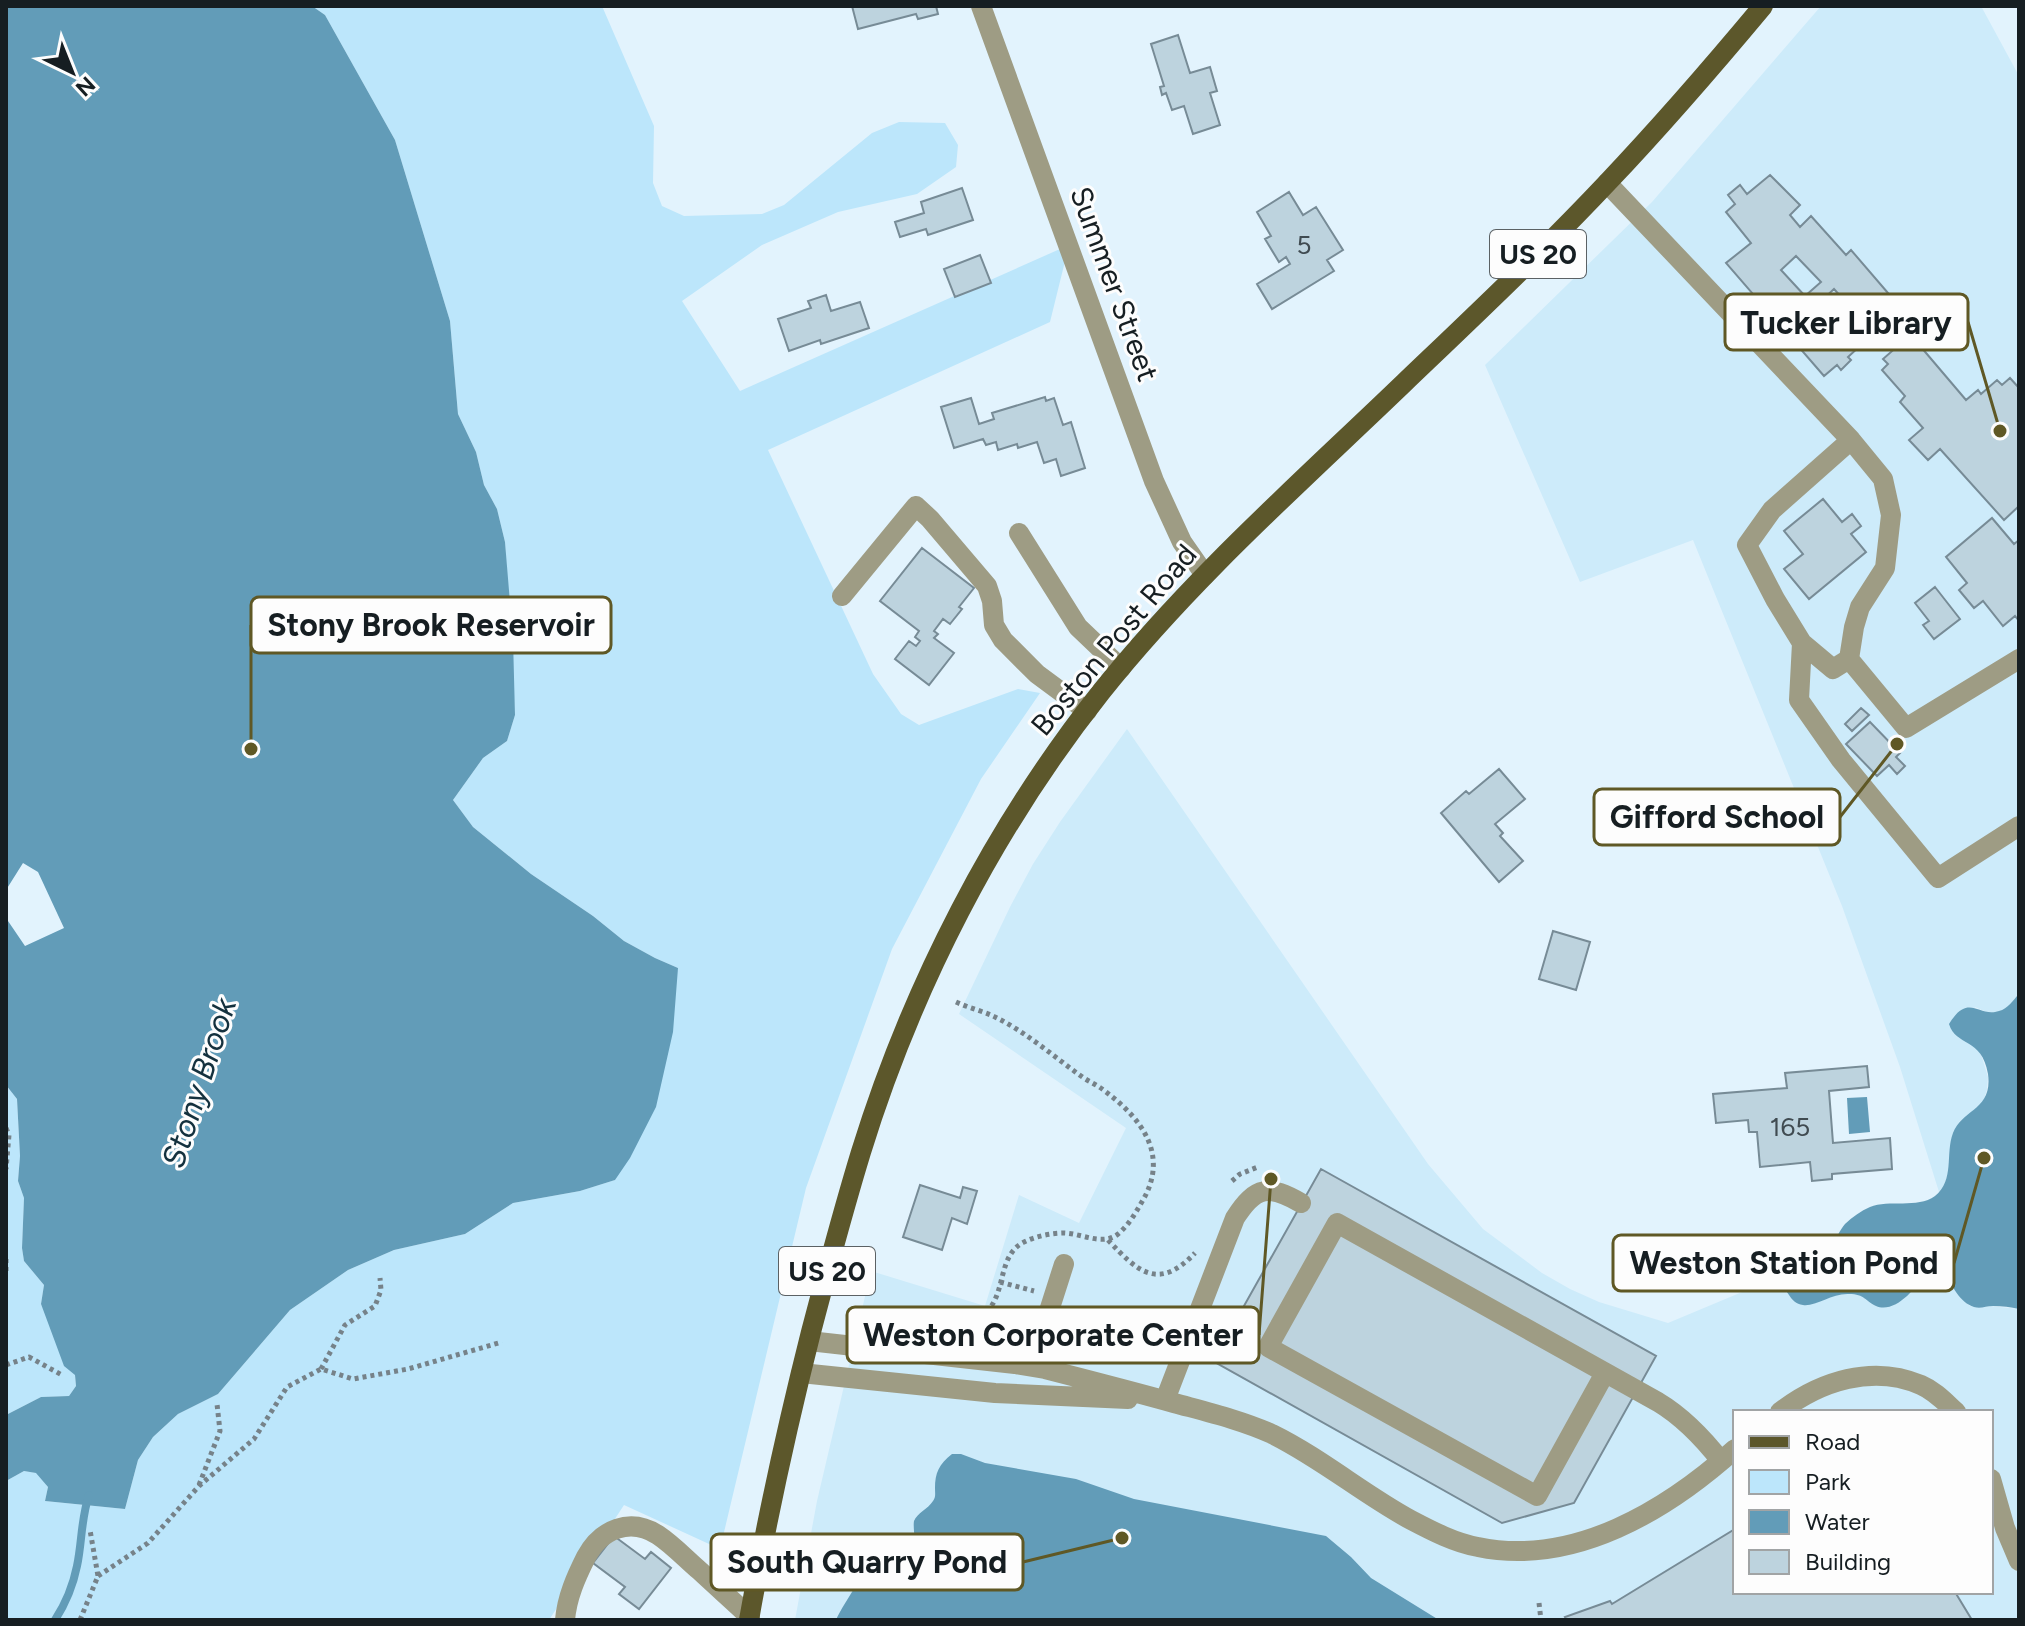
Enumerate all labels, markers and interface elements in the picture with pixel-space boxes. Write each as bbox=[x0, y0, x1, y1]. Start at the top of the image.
north arrow bbox=[32, 32, 112, 112]
text: N bbox=[70, 71, 101, 102]
street label: Summer Street bbox=[1062, 182, 1167, 386]
house number: 5 bbox=[1297, 229, 1311, 261]
road number: US 20 bbox=[1490, 230, 1586, 278]
callout: Tucker Library bbox=[1725, 294, 1968, 350]
text: Tucker Library bbox=[1740, 304, 1952, 342]
street label: Boston Post Road bbox=[1023, 536, 1205, 743]
callout: Stony Brook Reservoir bbox=[251, 597, 611, 653]
text: Stony Brook Reservoir bbox=[267, 606, 595, 644]
callout: Gifford School bbox=[1594, 789, 1840, 845]
text: Gifford School bbox=[1610, 798, 1824, 836]
water label: Stony Brook bbox=[154, 992, 245, 1173]
house number: 165 bbox=[1770, 1111, 1810, 1143]
callout: Weston Station Pond bbox=[1613, 1235, 1954, 1291]
text: Weston Station Pond bbox=[1629, 1244, 1939, 1282]
road number: US 20 bbox=[779, 1247, 875, 1295]
callout: Weston Corporate Center bbox=[847, 1307, 1259, 1363]
text: Weston Corporate Center bbox=[863, 1316, 1243, 1354]
legend bbox=[1733, 1410, 1993, 1594]
text: Road bbox=[1805, 1427, 1860, 1456]
text: Park bbox=[1805, 1467, 1851, 1496]
text: Water bbox=[1805, 1507, 1870, 1536]
callout: South Quarry Pond bbox=[711, 1534, 1023, 1590]
text: South Quarry Pond bbox=[727, 1543, 1007, 1581]
text: Building bbox=[1805, 1547, 1891, 1576]

